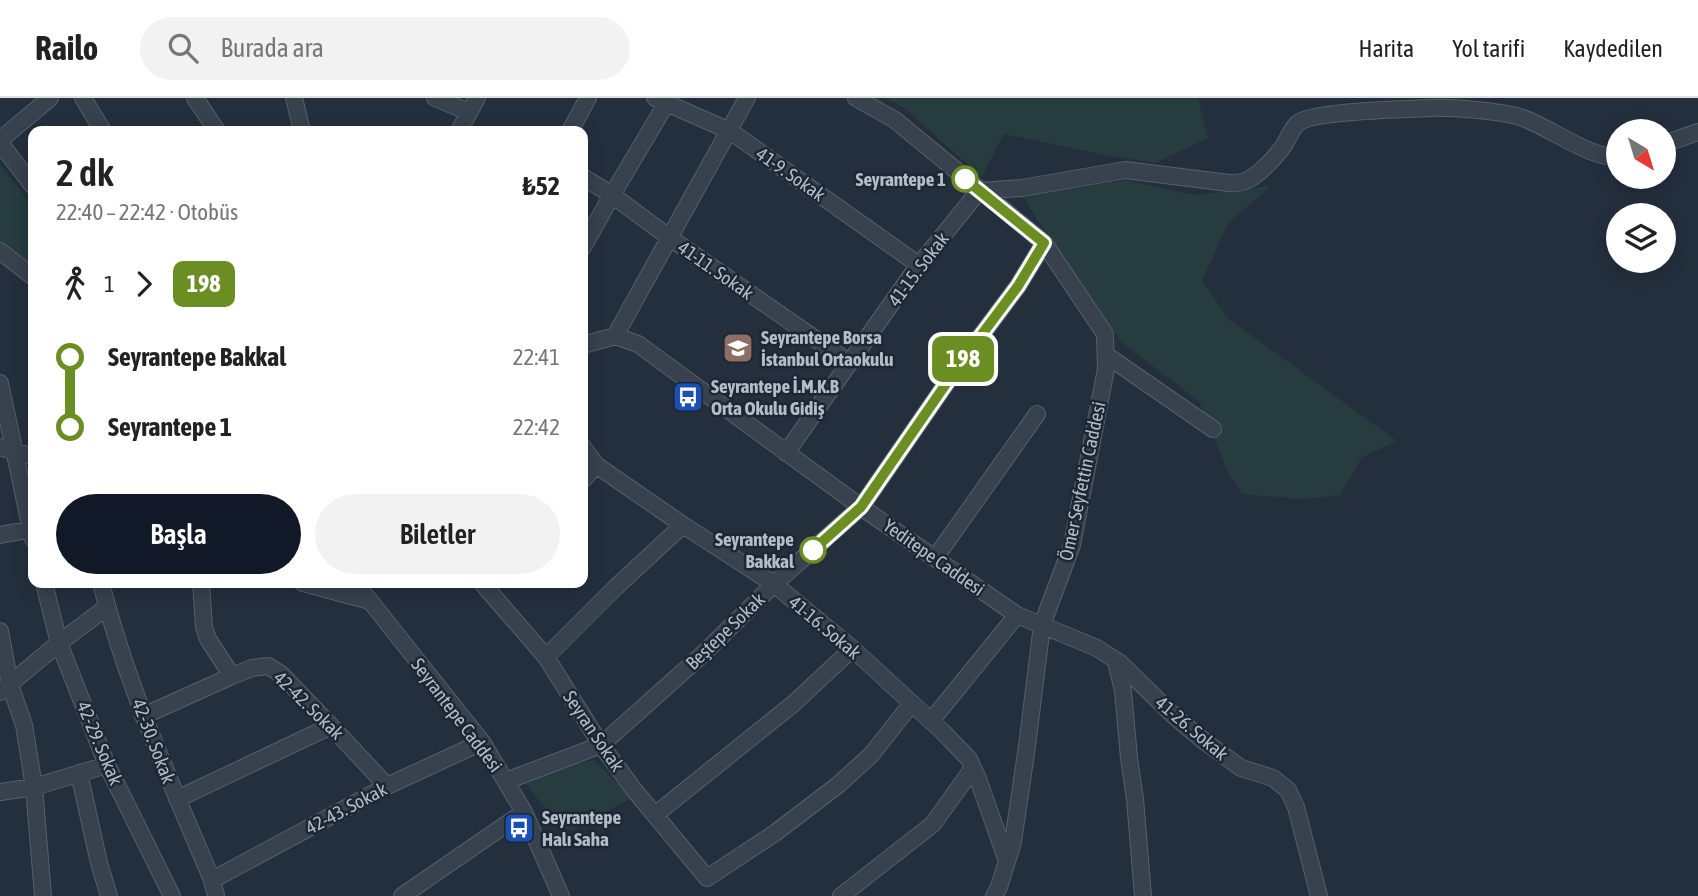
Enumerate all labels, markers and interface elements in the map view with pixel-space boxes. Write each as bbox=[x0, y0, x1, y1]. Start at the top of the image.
search box bbox=[140, 17, 630, 80]
text: Railo bbox=[35, 29, 98, 67]
icon: search bbox=[164, 29, 202, 67]
text: Burada ara bbox=[220, 33, 324, 63]
text: Harita bbox=[1358, 35, 1414, 62]
text: Yol tarifi bbox=[1452, 35, 1525, 62]
text: Kaydedilen bbox=[1563, 35, 1663, 62]
north arrow bbox=[1606, 119, 1676, 189]
map controls bbox=[1606, 119, 1676, 273]
street label: 41-9. Sokak bbox=[752, 142, 830, 206]
text: 2 dk bbox=[56, 151, 114, 194]
marker: Seyrantepe 1 bbox=[952, 166, 978, 192]
place label: Seyrantepe 1 bbox=[855, 168, 946, 190]
text: ₺52 bbox=[523, 171, 560, 201]
text: 22:40 – 22:42 · Otobüs bbox=[56, 199, 238, 225]
button: layers bbox=[1606, 203, 1676, 273]
street label: 41-15. Sokak bbox=[883, 227, 953, 310]
street label: 41-11. Sokak bbox=[674, 236, 758, 304]
icon: walk bbox=[56, 265, 94, 303]
icon: forward bbox=[125, 265, 163, 303]
text: 198 bbox=[187, 270, 221, 297]
text: 1 bbox=[104, 271, 115, 297]
place label: Seyrantepe Borsa İstanbul Ortaokulu bbox=[761, 326, 893, 370]
school or university icon: Seyrantepe Borsa İstanbul Ortaokulu bbox=[721, 331, 755, 365]
line badge: 198 bbox=[923, 336, 1003, 382]
text: Seyrantepe Bakkal bbox=[108, 342, 286, 372]
text: 22:41 bbox=[513, 344, 560, 370]
text: 198 bbox=[946, 345, 980, 372]
place label: Seyrantepe İ.M.K.B Orta Okulu Gidiş bbox=[711, 375, 839, 419]
bus stop icon: Seyrantepe İ.M.K.B Orta Okulu Gidiş bbox=[671, 380, 705, 414]
street label: Ömer Seyfettin Caddesi bbox=[1054, 399, 1110, 563]
text: Seyrantepe 1 bbox=[108, 412, 232, 442]
text: 22:42 bbox=[513, 414, 560, 440]
button: Başla bbox=[56, 494, 301, 574]
button: Biletler bbox=[315, 494, 560, 574]
street label: Yeditepe Caddesi bbox=[879, 514, 989, 600]
place label: Seyrantepe Bakkal bbox=[715, 528, 795, 572]
marker: Seyrantepe Bakkal bbox=[800, 537, 826, 563]
street label: Beştepe Sokak bbox=[681, 588, 769, 674]
street label: 41-16. Sokak bbox=[785, 591, 866, 664]
street label: Seyrantepe Caddesi bbox=[407, 654, 507, 776]
street label: 42-42. Sokak bbox=[269, 666, 349, 744]
street label: Seyran Sokak bbox=[559, 686, 629, 776]
street label: 41-26. Sokak bbox=[1151, 691, 1233, 765]
street label: 42-30. Sokak bbox=[128, 696, 180, 787]
street label: 42-29. Sokak bbox=[73, 698, 128, 789]
street label: 42-43. Sokak bbox=[302, 777, 391, 839]
place label: Seyrantepe Halı Saha bbox=[542, 806, 621, 850]
bus stop icon: Seyrantepe Halı Saha bbox=[502, 811, 536, 845]

